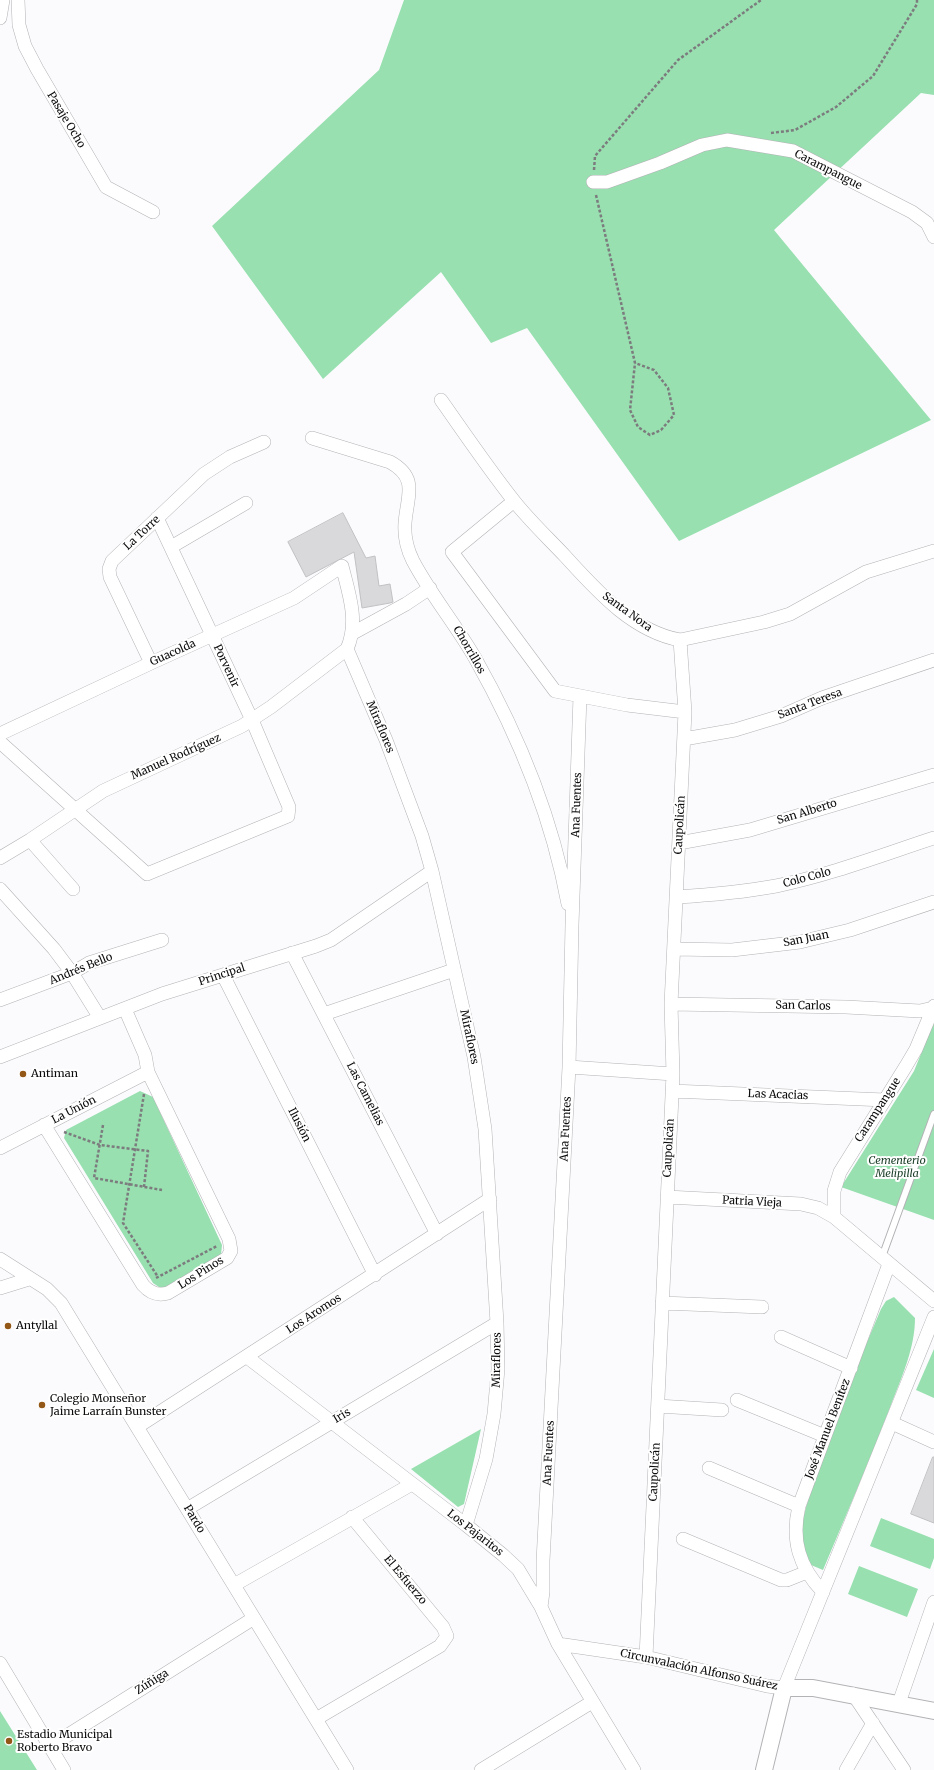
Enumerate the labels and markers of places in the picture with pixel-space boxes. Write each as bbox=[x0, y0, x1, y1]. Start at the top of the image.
place label: Antiman bbox=[31, 1067, 78, 1081]
marker: Antiman bbox=[18, 1069, 28, 1079]
place label: Antyllal bbox=[16, 1319, 58, 1333]
marker: Antyllal bbox=[3, 1321, 13, 1331]
place label: Colegio Monseñor Jaime Larraín Bunster bbox=[50, 1392, 166, 1418]
marker: Colegio Monseñor Jaime Larraín Bunster bbox=[37, 1400, 47, 1410]
place label: Estadio Municipal Roberto Bravo bbox=[17, 1728, 113, 1754]
marker: Estadio Municipal Roberto Bravo bbox=[4, 1736, 14, 1746]

